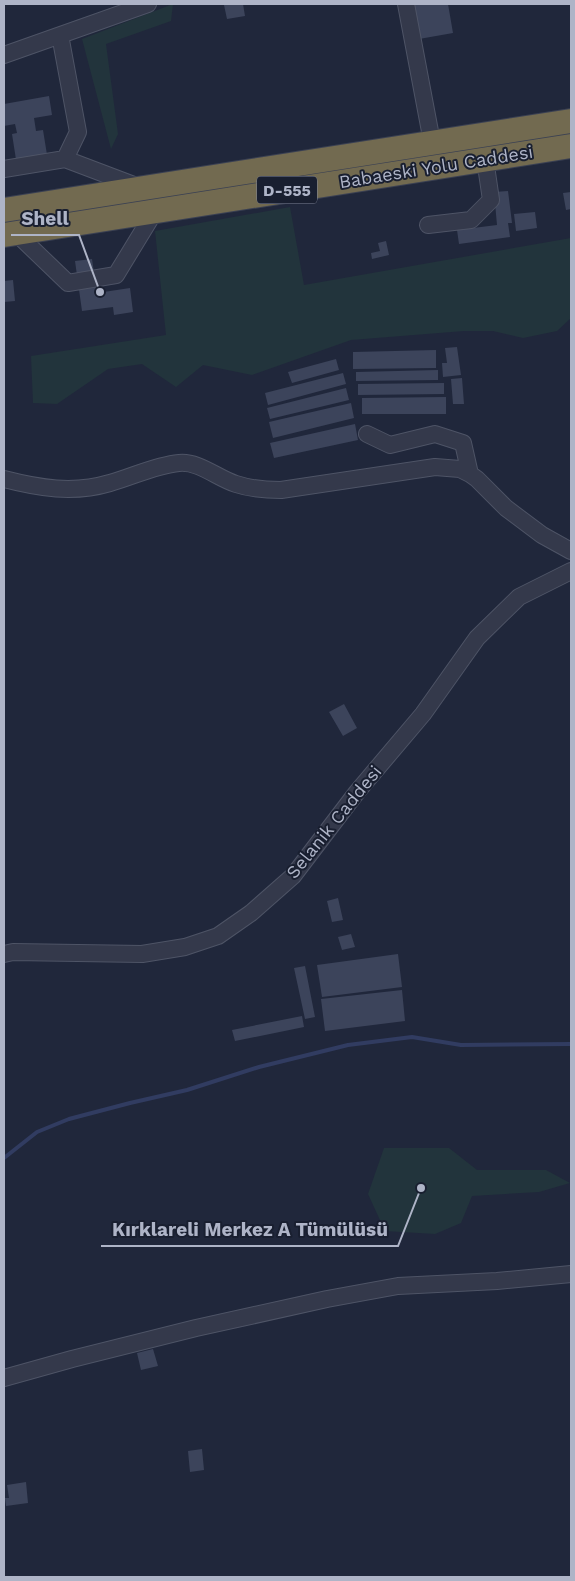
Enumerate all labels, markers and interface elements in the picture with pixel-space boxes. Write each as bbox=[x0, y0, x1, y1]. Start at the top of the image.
street label: Babaeski Yolu Caddesi bbox=[337, 141, 534, 192]
road number: D-555 bbox=[257, 176, 317, 204]
callout: Shell bbox=[11, 201, 79, 235]
text: Shell bbox=[21, 207, 70, 230]
street label: Selanik Caddesi bbox=[282, 761, 386, 882]
callout: Kırklareli Merkez A Tümülüsü bbox=[101, 1212, 398, 1246]
text: Kırklareli Merkez A Tümülüsü bbox=[112, 1218, 388, 1241]

